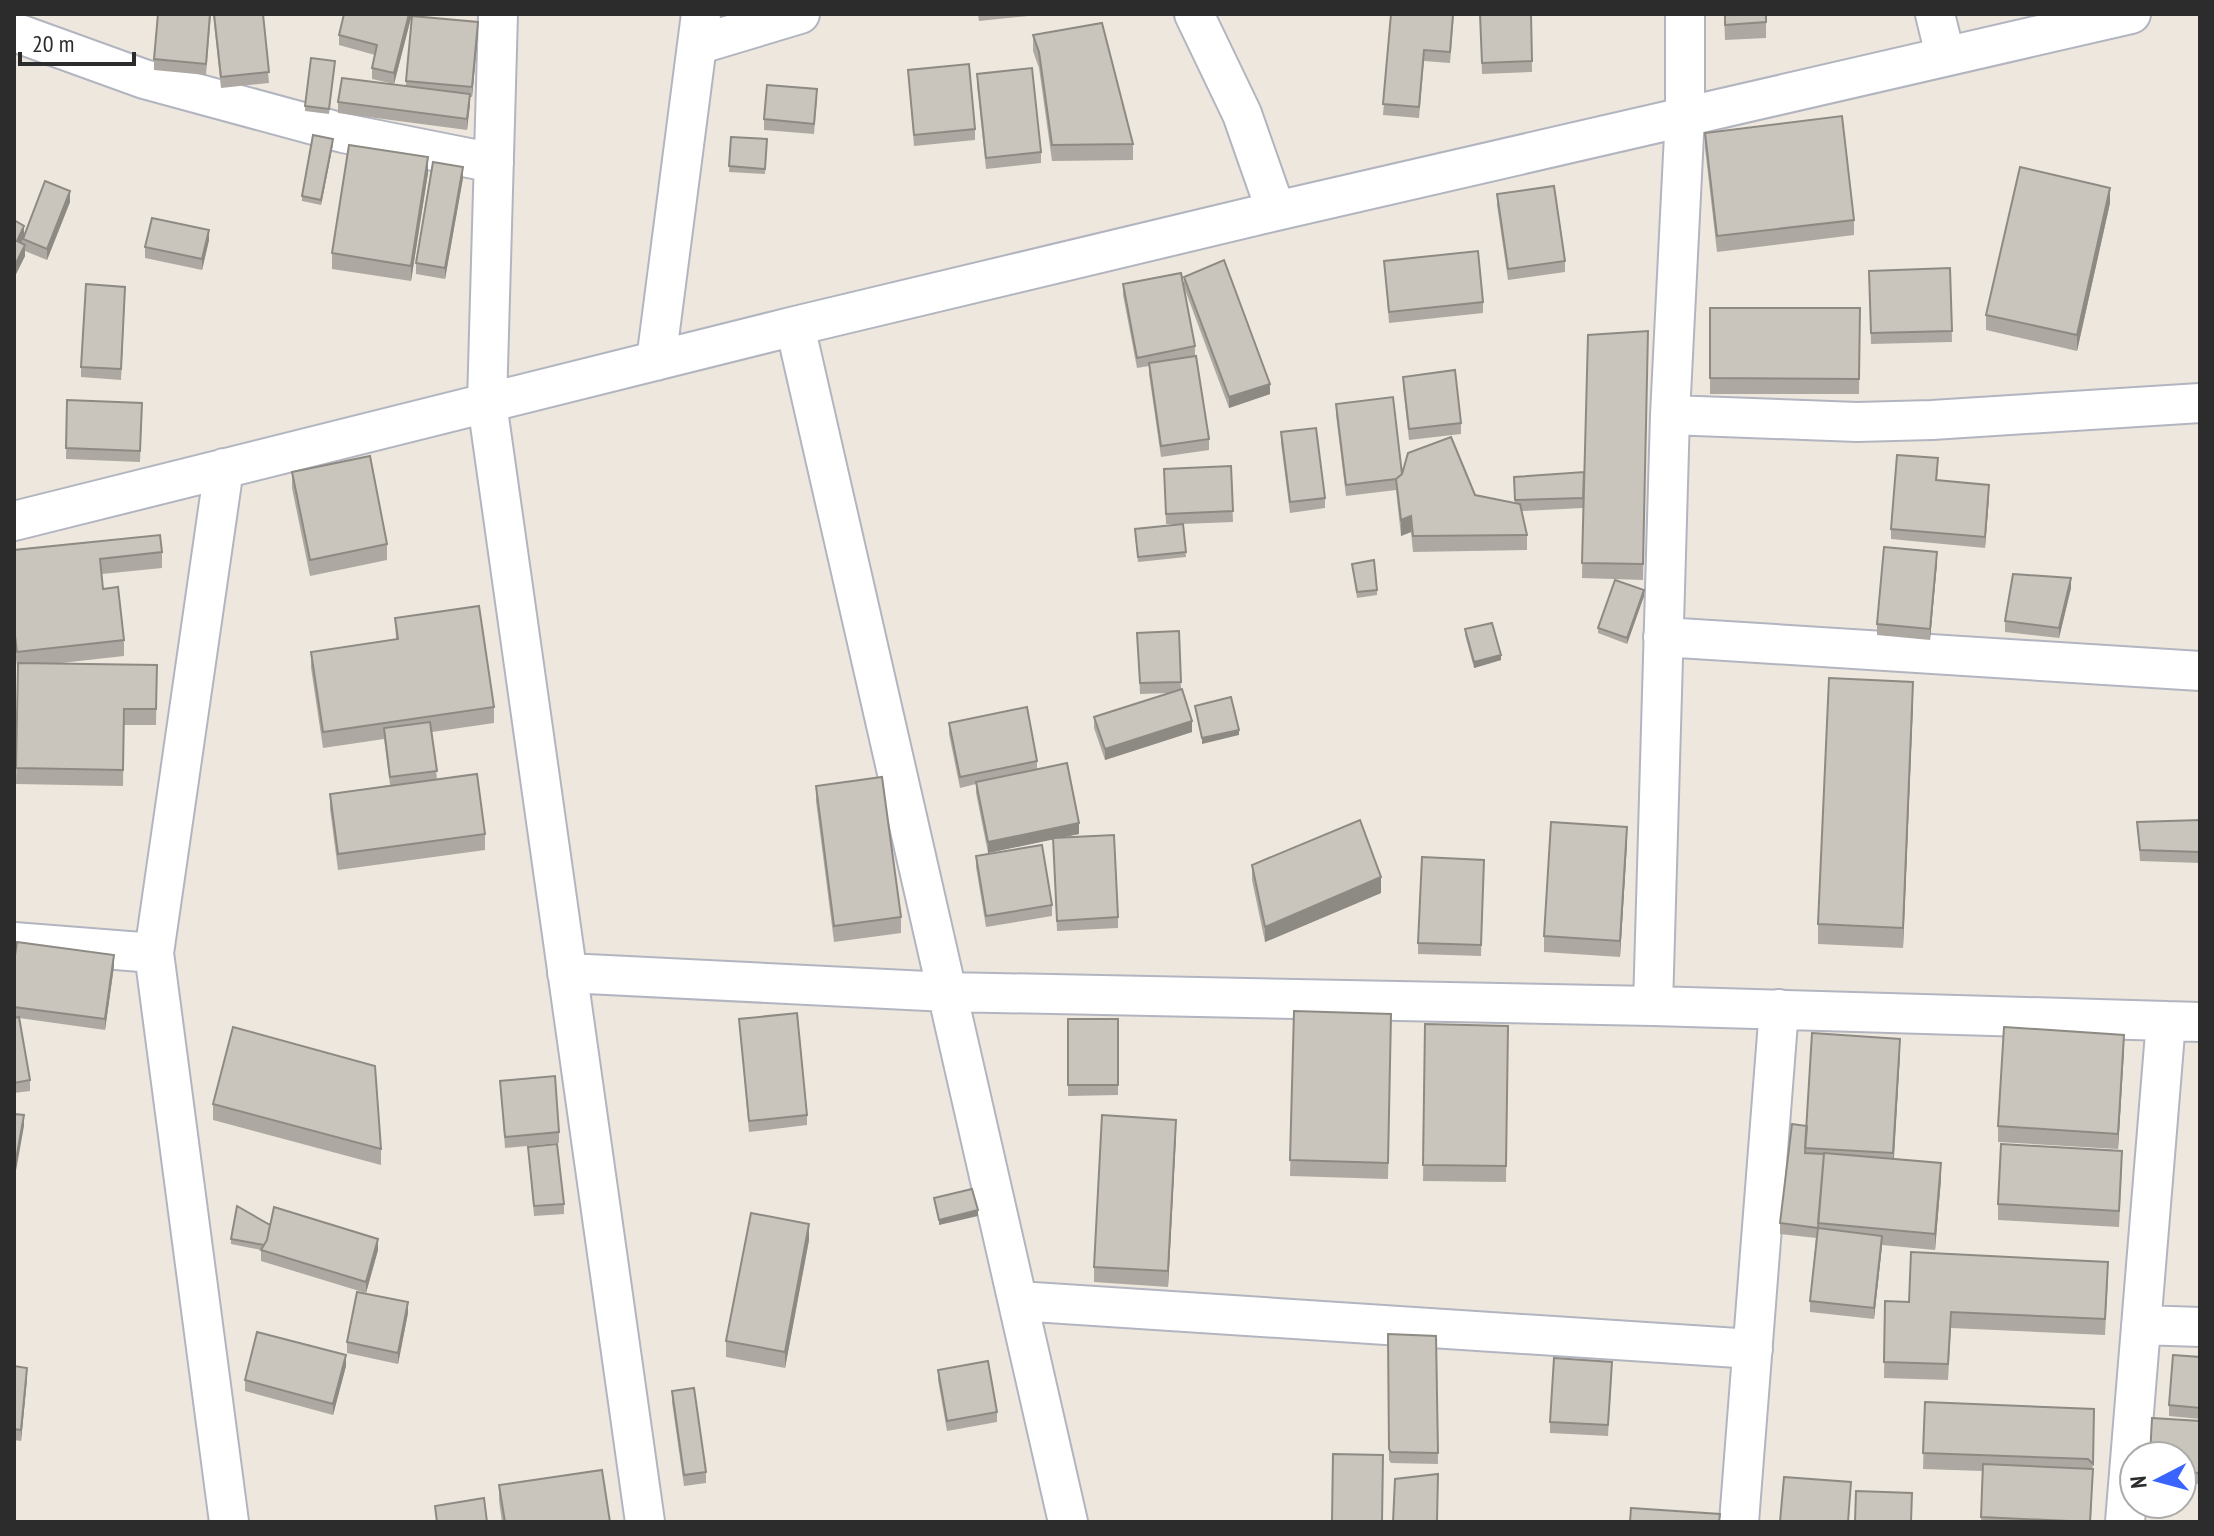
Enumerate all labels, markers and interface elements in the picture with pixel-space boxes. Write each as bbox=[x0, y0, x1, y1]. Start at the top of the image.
scale bar bbox=[20, 16, 134, 66]
text: 20 m bbox=[32, 28, 74, 59]
north arrow bbox=[2118, 1440, 2198, 1520]
text: N bbox=[2124, 1475, 2153, 1489]

